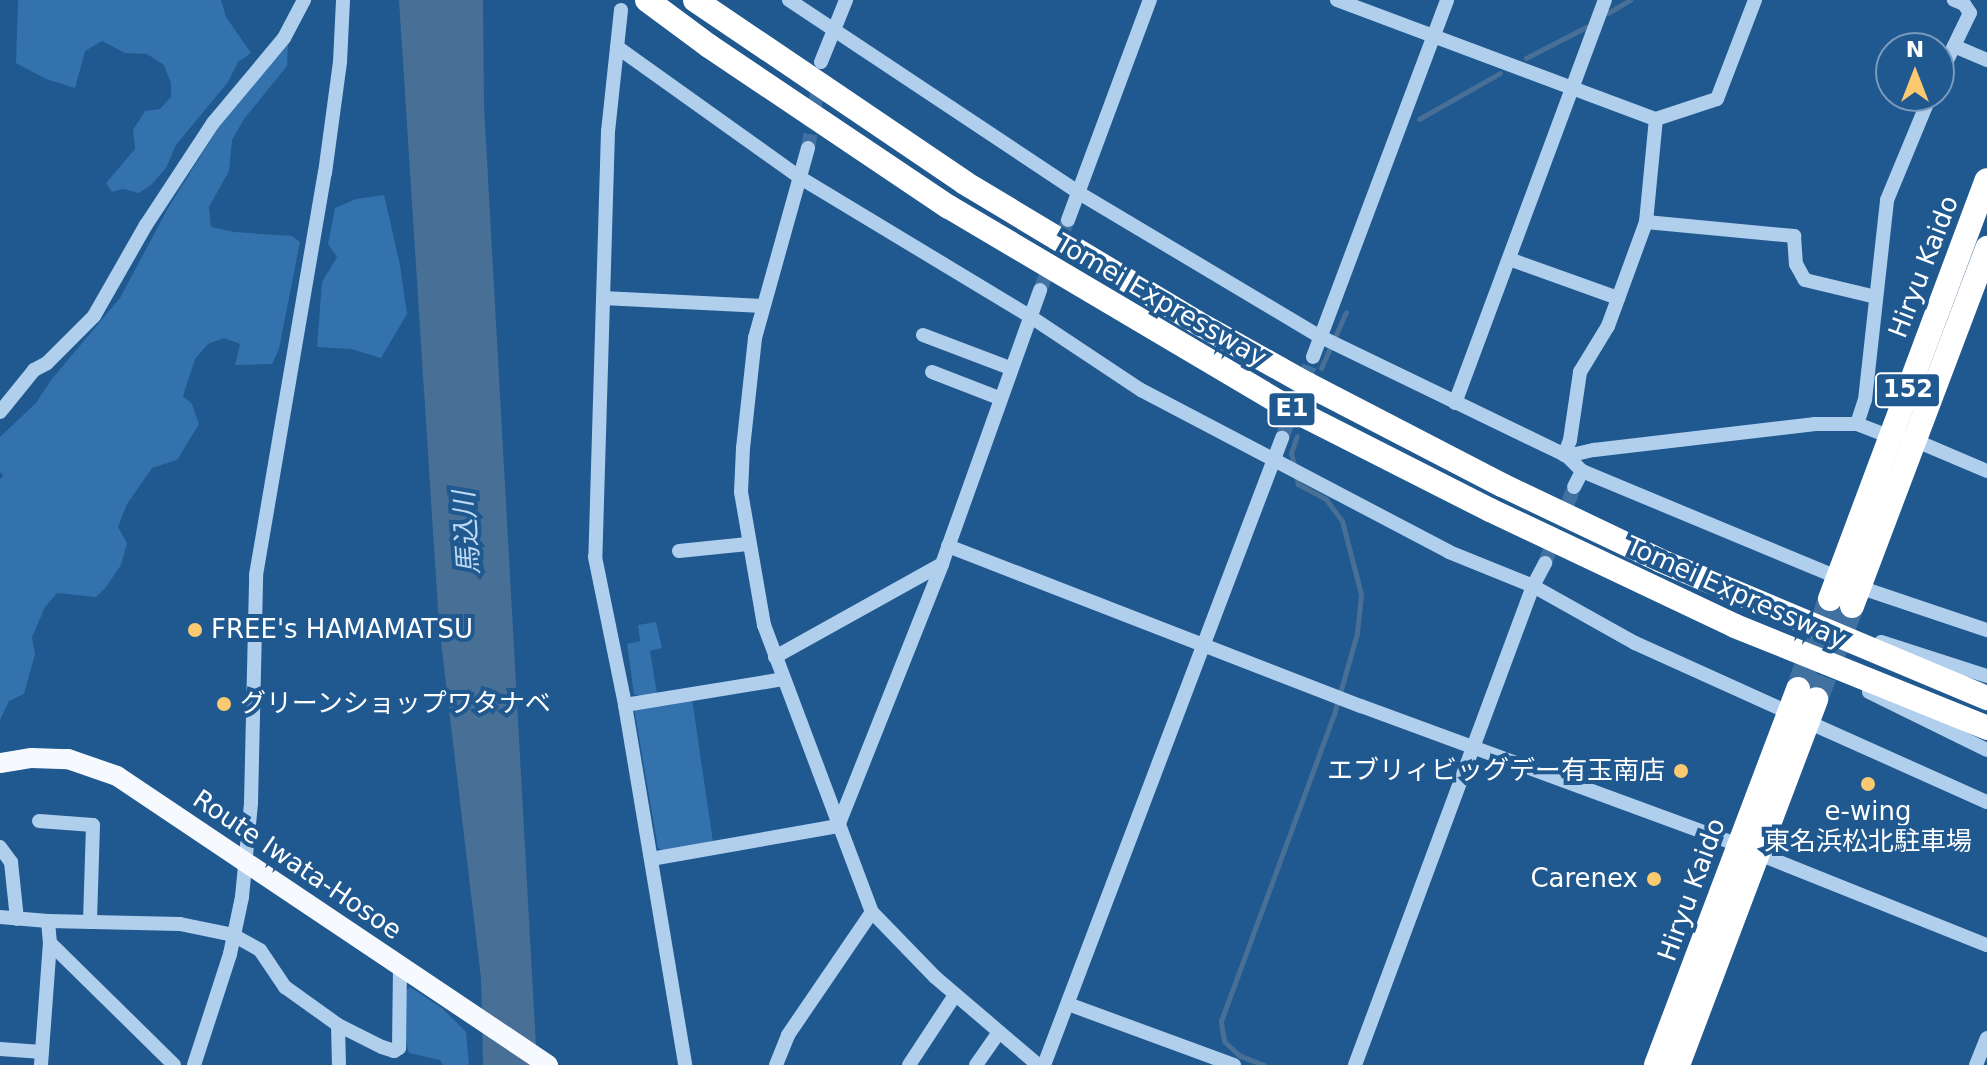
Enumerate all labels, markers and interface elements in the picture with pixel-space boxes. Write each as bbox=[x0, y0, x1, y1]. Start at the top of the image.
north arrow bbox=[1875, 32, 1955, 112]
text: N bbox=[1906, 37, 1924, 62]
street label: Hiryu Kaido bbox=[1883, 192, 1965, 342]
street label: Tomei Expressway bbox=[1050, 228, 1272, 374]
road number: 152 bbox=[1874, 370, 1942, 410]
road number: E1 bbox=[1266, 389, 1318, 429]
water label: 馬込川 bbox=[447, 490, 487, 576]
street label: Tomei Expressway bbox=[1621, 530, 1851, 656]
place label: FREE's HAMAMATSU bbox=[211, 614, 473, 646]
marker: FREE's HAMAMATSU bbox=[186, 621, 204, 639]
place label: グリーンショップワタナベ bbox=[240, 688, 552, 720]
marker: グリーンショップワタナベ bbox=[215, 695, 233, 713]
place label: エブリィビッグデー有玉南店 bbox=[1327, 755, 1665, 787]
marker: エブリィビッグデー有玉南店 bbox=[1672, 762, 1690, 780]
marker: e-wing 東名浜松北駐車場 bbox=[1859, 775, 1877, 793]
street label: Route Iwata-Hosoe bbox=[187, 784, 407, 946]
place label: e-wing 東名浜松北駐車場 bbox=[1764, 796, 1972, 858]
street label: Hiryu Kaido bbox=[1652, 814, 1732, 966]
place label: Carenex bbox=[1530, 863, 1638, 895]
marker: Carenex bbox=[1645, 870, 1663, 888]

